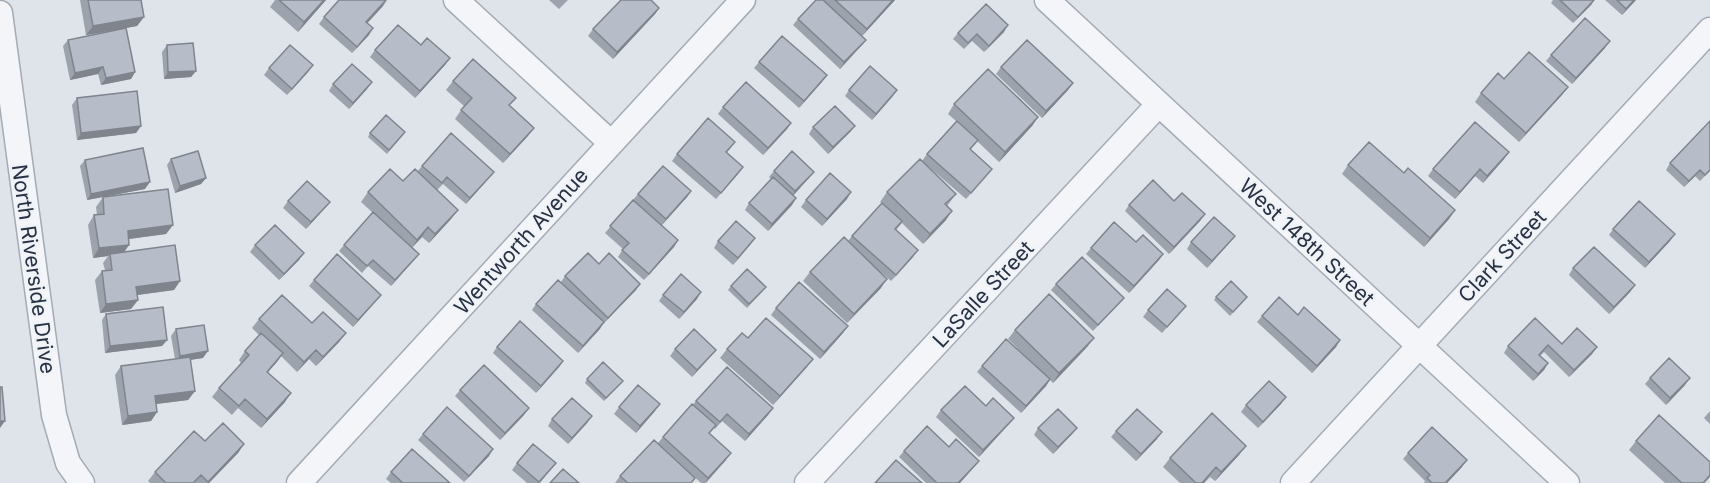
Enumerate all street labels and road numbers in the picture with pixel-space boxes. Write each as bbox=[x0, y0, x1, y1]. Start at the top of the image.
street label: North Riverside Drive bbox=[7, 163, 61, 375]
street label: Wentworth Avenue bbox=[449, 163, 593, 319]
street label: West 148th Street bbox=[1234, 173, 1380, 311]
street label: Clark Street bbox=[1453, 205, 1551, 307]
street label: LaSalle Street bbox=[927, 235, 1039, 352]

